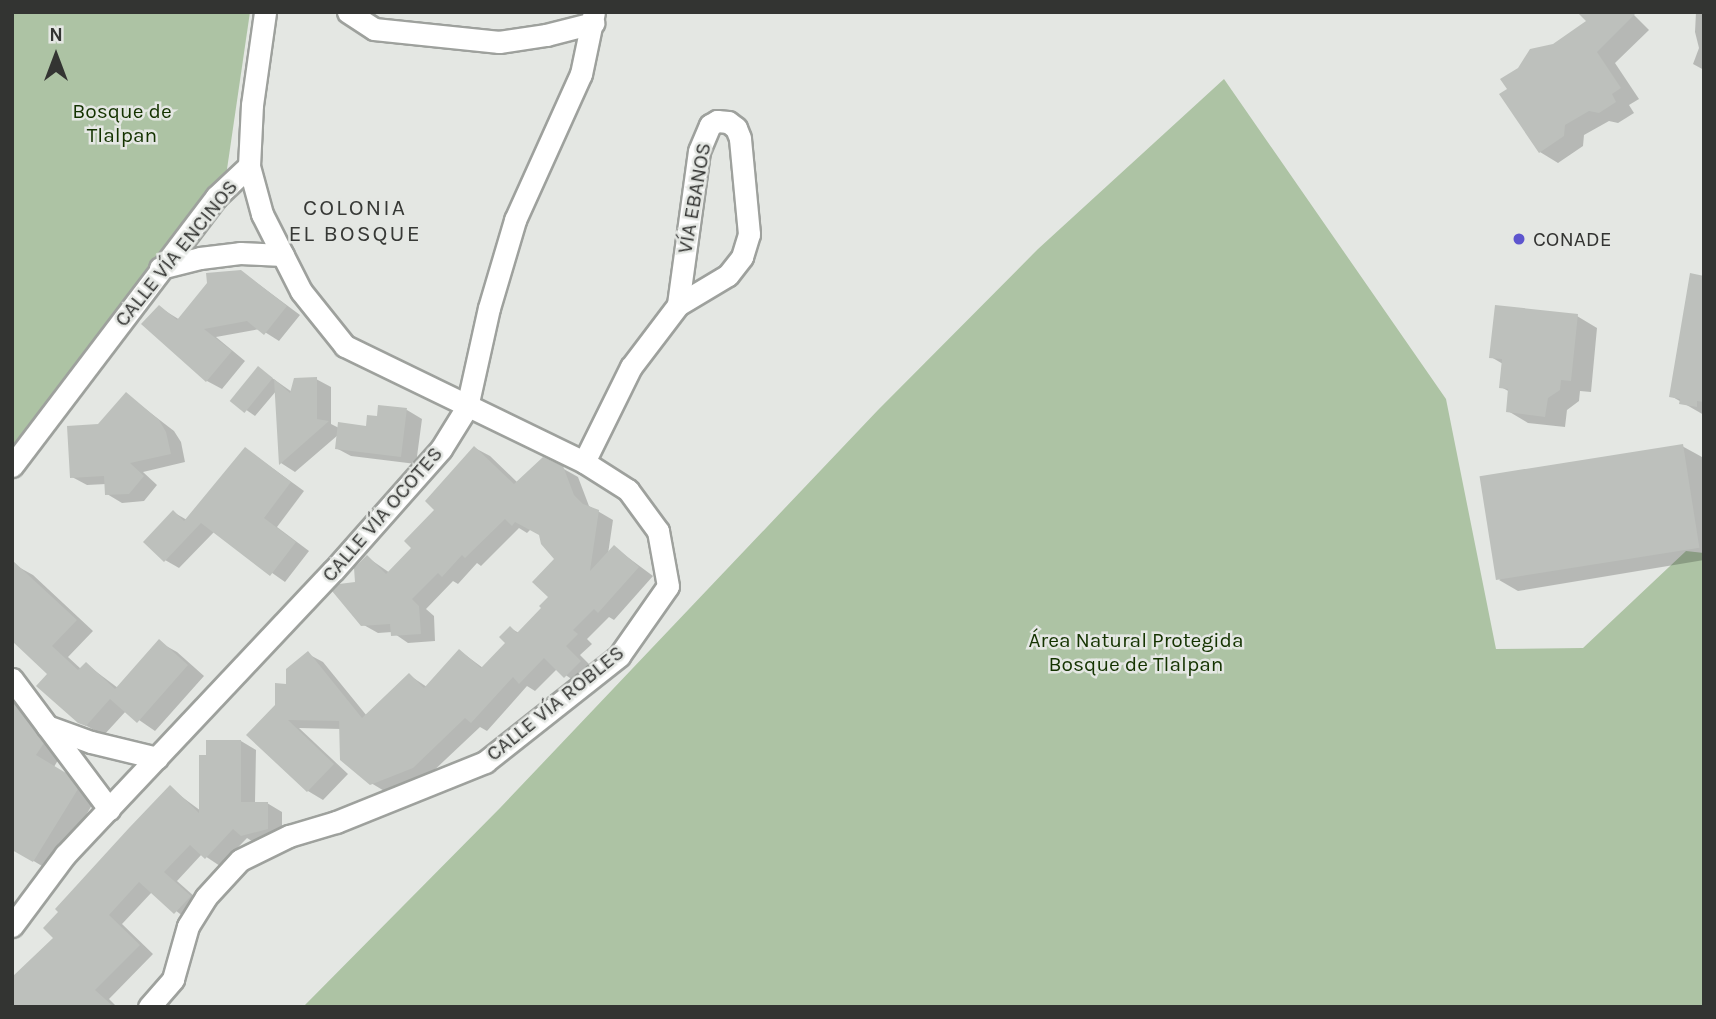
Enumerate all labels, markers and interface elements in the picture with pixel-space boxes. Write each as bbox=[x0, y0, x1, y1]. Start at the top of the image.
north arrow bbox=[21, 21, 91, 91]
text: N bbox=[49, 24, 63, 46]
park label: Bosque de Tlalpan bbox=[72, 98, 172, 148]
street label: VÍA EBANOS bbox=[672, 141, 716, 255]
street label: CALLE VÍA ENCINOS bbox=[109, 174, 243, 332]
district label: COLONIA EL BOSQUE bbox=[290, 194, 420, 248]
place label: CONADE bbox=[1533, 226, 1612, 252]
marker: CONADE bbox=[1511, 231, 1527, 247]
street label: CALLE VÍA OCOTES bbox=[316, 441, 448, 587]
park label: Área Natural Protegida Bosque de Tlalpan bbox=[1028, 627, 1244, 677]
street label: CALLE VÍA ROBLES bbox=[481, 640, 629, 766]

